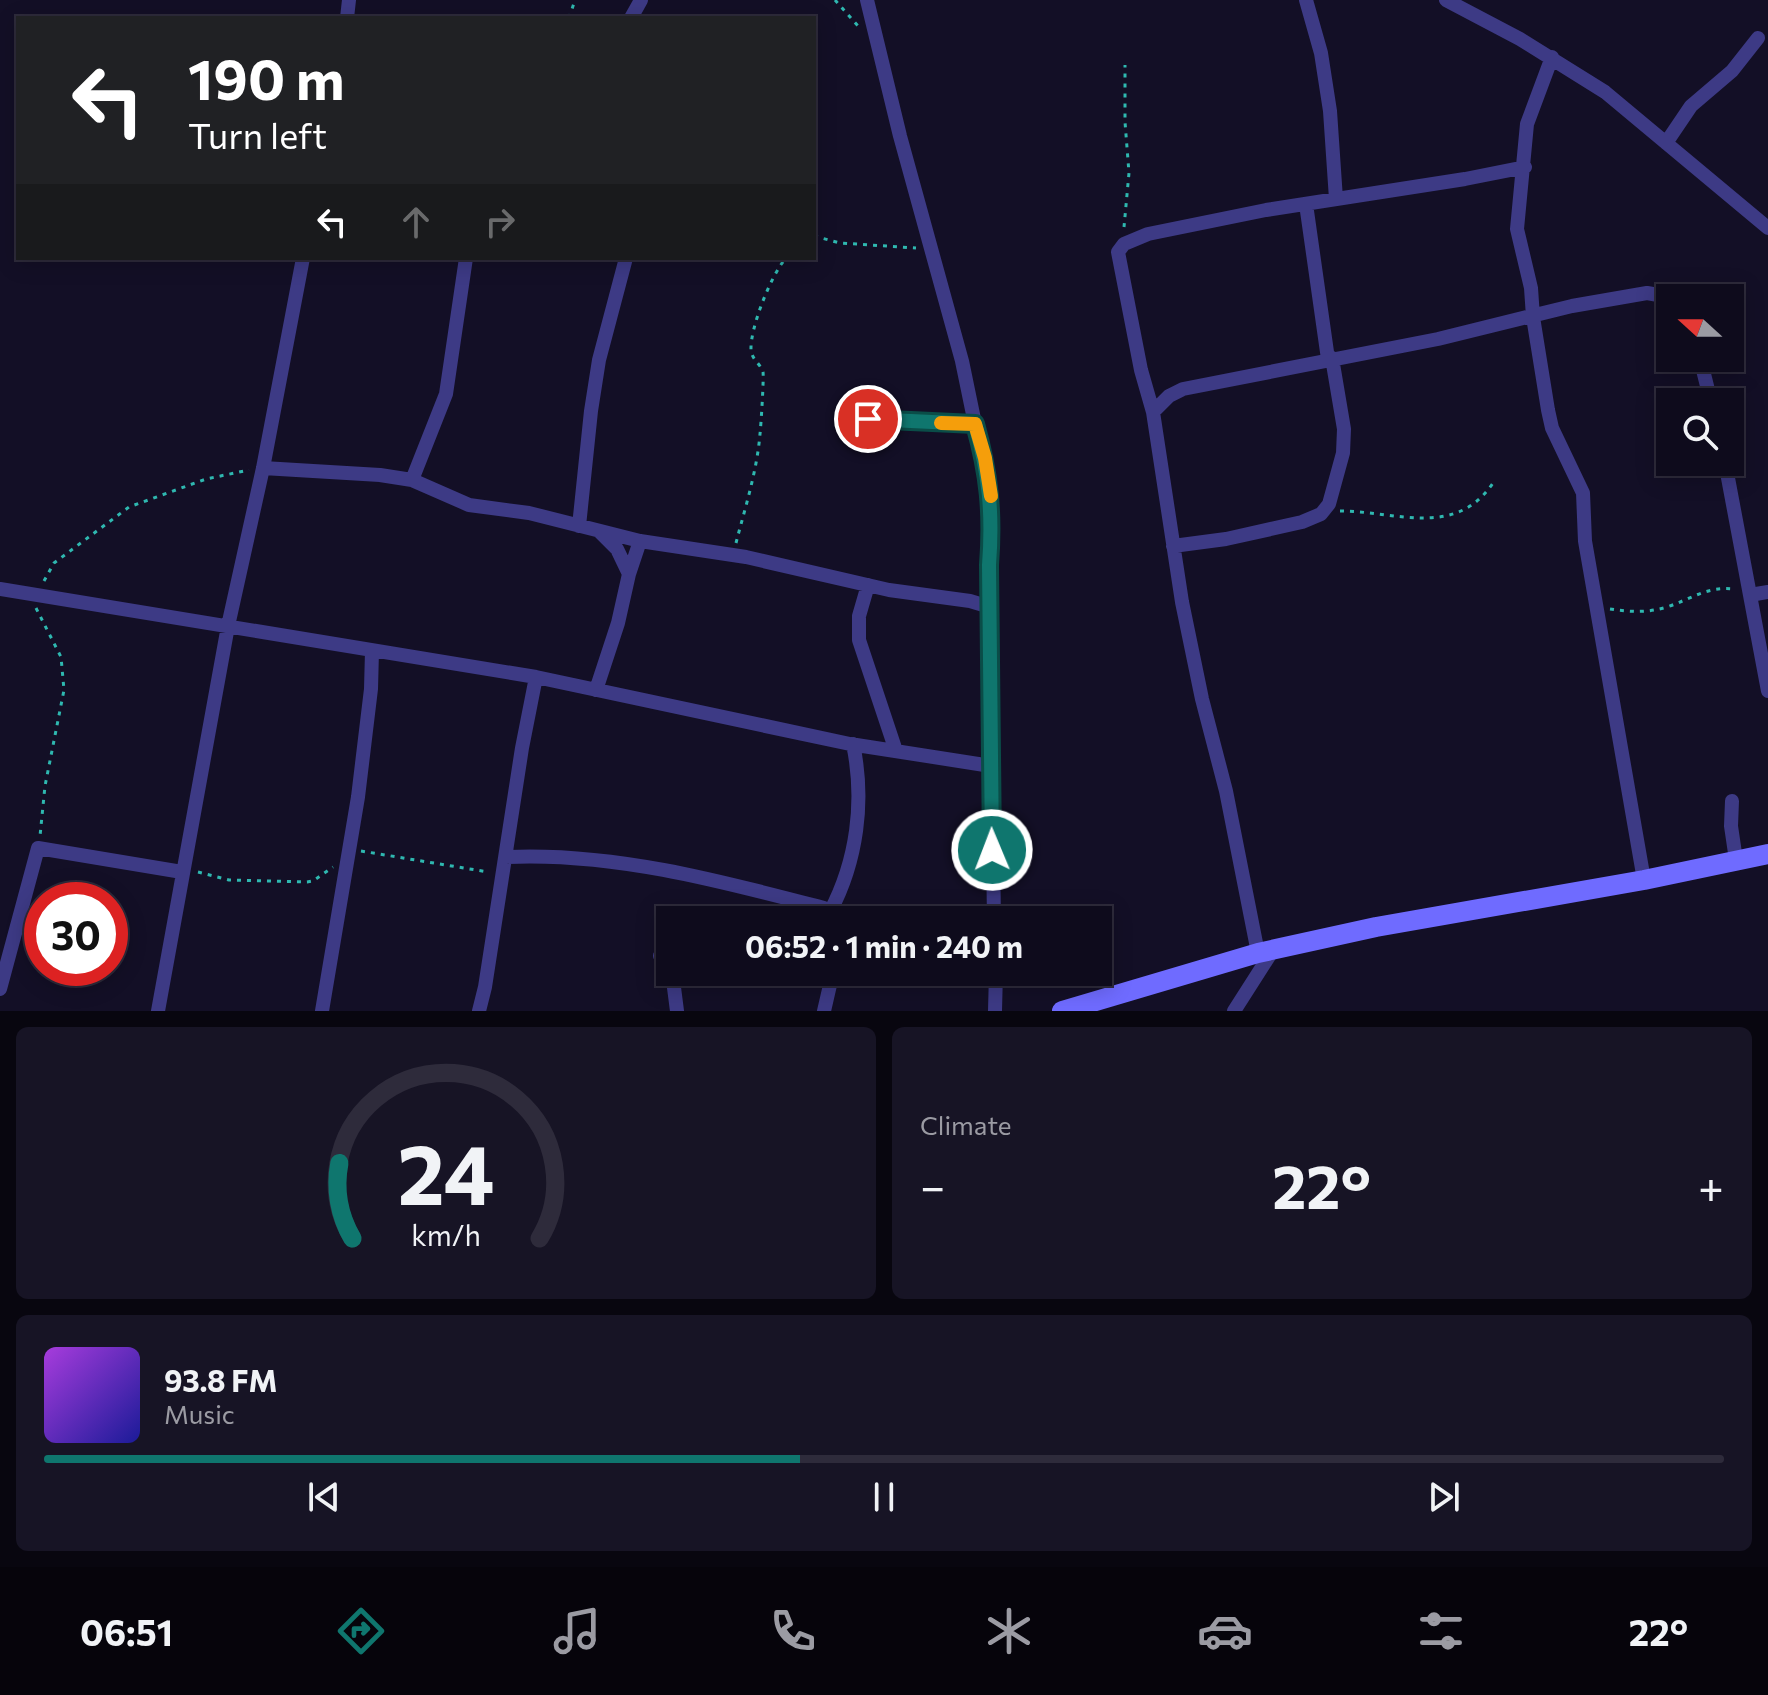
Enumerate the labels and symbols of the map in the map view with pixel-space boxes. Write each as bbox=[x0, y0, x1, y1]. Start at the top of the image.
north arrow bbox=[1656, 284, 1744, 372]
pin bbox=[834, 385, 902, 453]
position arrow bbox=[950, 808, 1034, 892]
speed limit sign: 30 bbox=[24, 882, 128, 986]

